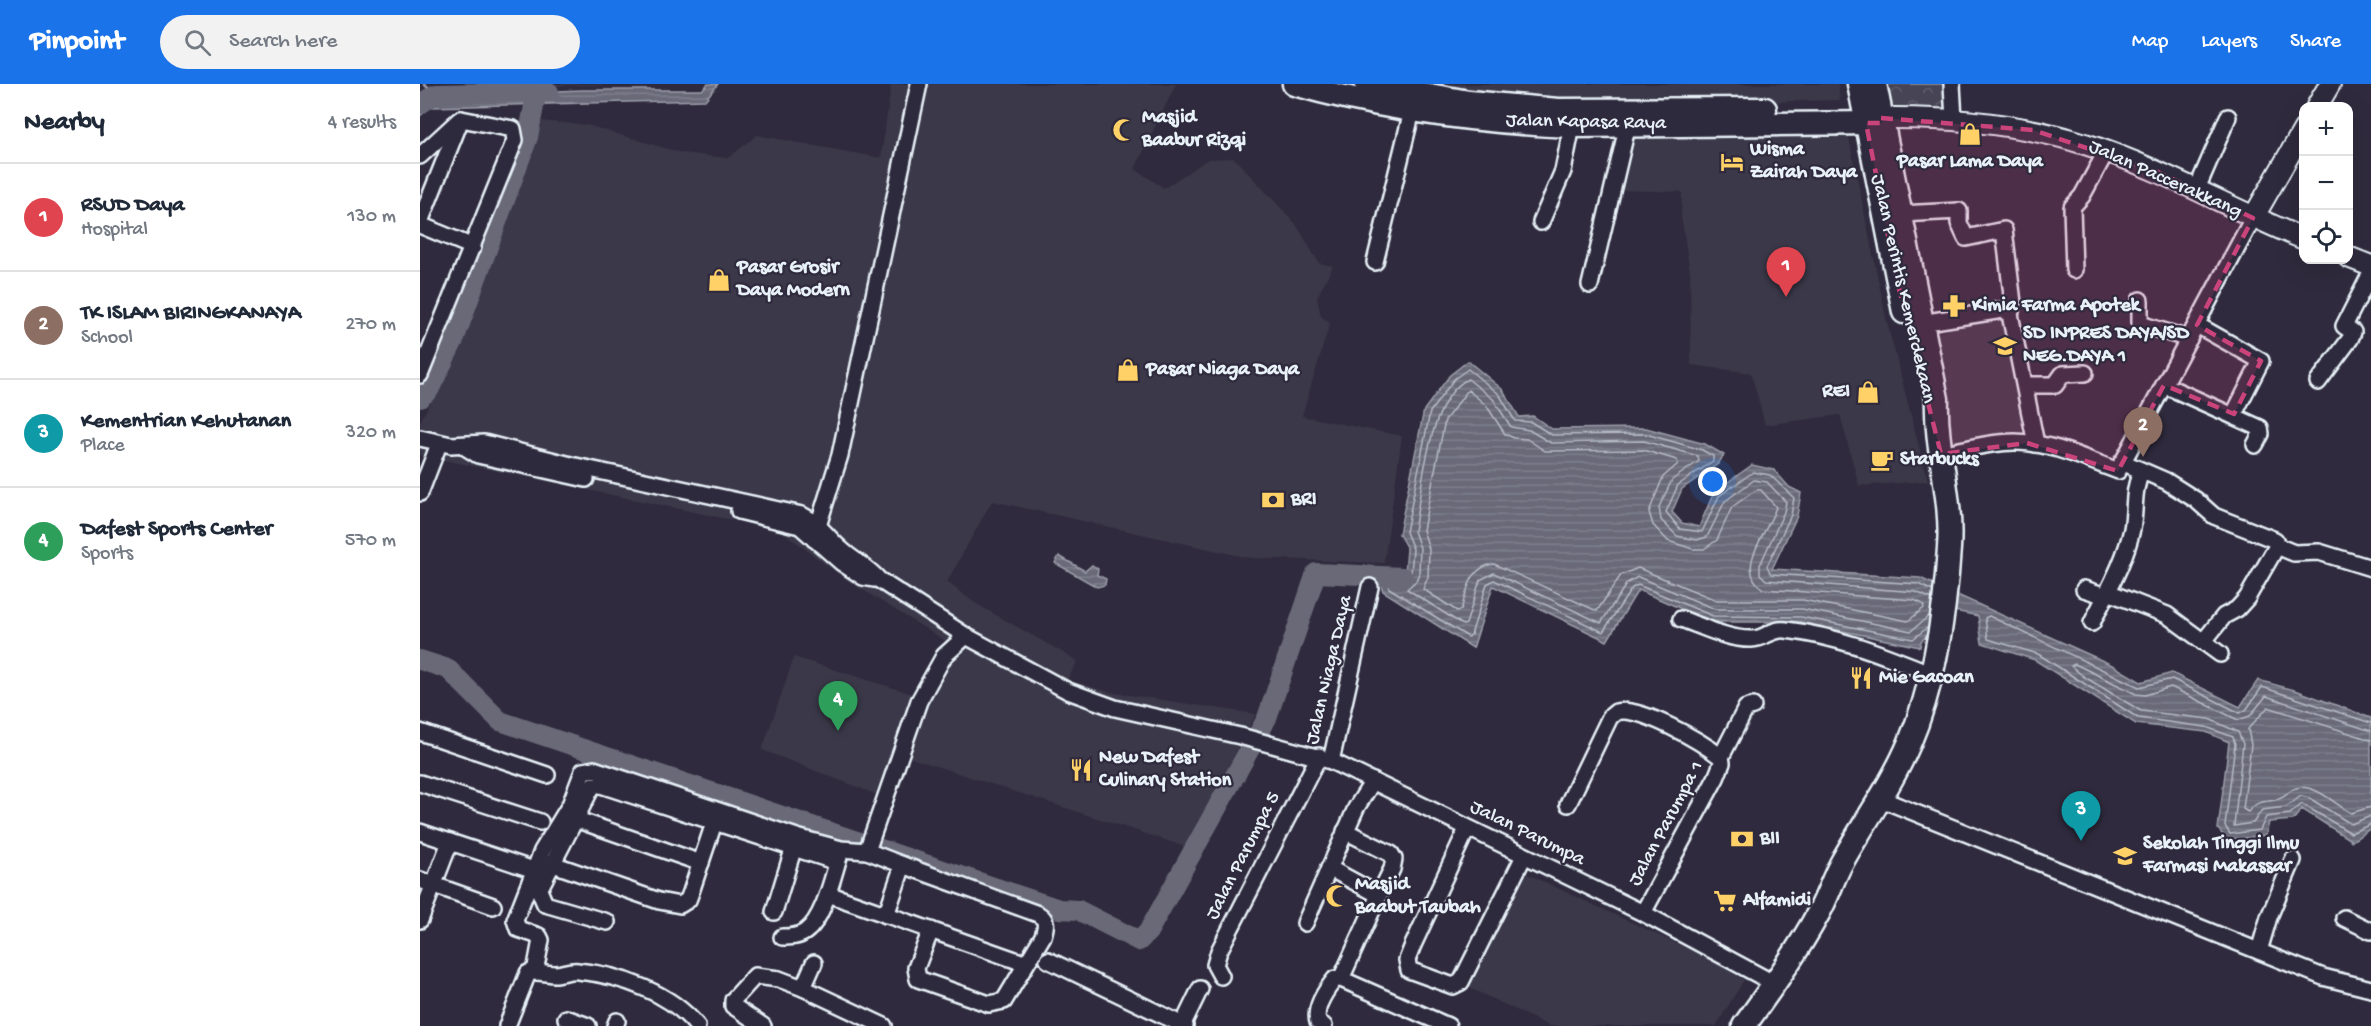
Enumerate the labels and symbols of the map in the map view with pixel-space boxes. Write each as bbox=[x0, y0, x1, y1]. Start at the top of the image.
place label: Masjid Baabur Rizqi bbox=[1141, 107, 1246, 153]
street label: Jalan Kapasa Raya bbox=[1506, 110, 1667, 136]
mosque icon: Masjid Baabur Rizqi bbox=[1111, 117, 1137, 143]
shop icon: Pasar Lama Daya bbox=[1957, 121, 1983, 147]
street label: Jalan Paccerakkang bbox=[2085, 136, 2245, 224]
place label: Wisma Zairah Daya bbox=[1749, 139, 1858, 185]
hotel icon: Wisma Zairah Daya bbox=[1719, 149, 1745, 175]
place label: Pasar Lama Daya bbox=[1896, 151, 2044, 174]
street label: Jalan Perintis Kemerdekaan bbox=[1864, 172, 1940, 406]
pin: 1 bbox=[1766, 248, 1806, 297]
place label: Pasar Grosir Daya Modern bbox=[735, 257, 850, 303]
shop icon: Pasar Grosir Daya Modern bbox=[706, 267, 732, 293]
pharmacy icon: Kimia Farma Apotek bbox=[1941, 293, 1967, 319]
place label: Kimia Farma Apotek bbox=[1971, 295, 2142, 318]
place label: SD INPRES DAYA/SD NEG.DAYA 1 bbox=[2023, 323, 2190, 369]
school or university icon: SD INPRES DAYA/SD NEG.DAYA 1 bbox=[1992, 333, 2018, 359]
shop icon: Pasar Niaga Daya bbox=[1115, 357, 1141, 383]
place label: Pasar Niaga Daya bbox=[1145, 359, 1300, 382]
shop icon: REI bbox=[1855, 379, 1881, 405]
place label: REI bbox=[1821, 381, 1850, 404]
pin: 2 bbox=[2124, 408, 2162, 457]
cafe icon: Starbucks bbox=[1869, 447, 1895, 473]
place label: Starbucks bbox=[1900, 449, 1980, 472]
your location bbox=[1698, 467, 1727, 496]
bank icon: BRI bbox=[1260, 487, 1286, 513]
place label: BRI bbox=[1290, 489, 1317, 512]
street label: Jalan Niaga Daya bbox=[1302, 592, 1359, 747]
restaurant icon: Mie Gacoan bbox=[1848, 665, 1874, 691]
place label: Mie Gacoan bbox=[1879, 667, 1974, 690]
pin: 4 bbox=[818, 682, 858, 731]
place label: New Dafest Culinary Station bbox=[1098, 747, 1232, 793]
restaurant icon: New Dafest Culinary Station bbox=[1068, 757, 1094, 783]
street label: Jalan Parumpa 1 bbox=[1624, 758, 1710, 890]
street label: Jalan Parumpa 5 bbox=[1202, 788, 1286, 924]
pin: 3 bbox=[2062, 792, 2100, 841]
street label: Jalan Parumpa bbox=[1466, 796, 1589, 872]
bank icon: BII bbox=[1729, 826, 1755, 852]
place label: BII bbox=[1759, 828, 1780, 851]
place label: Sekolah Tinggi Ilmu Farmasi Makassar bbox=[2142, 833, 2300, 879]
school or university icon: Sekolah Tinggi Ilmu Farmasi Makassar bbox=[2112, 843, 2138, 869]
place label: Masjid Baabut Taubah bbox=[1354, 874, 1481, 920]
mosque icon: Masjid Baabut Taubah bbox=[1324, 883, 1350, 909]
supermarket icon: Alfamidi bbox=[1712, 888, 1738, 914]
place label: Alfamidi bbox=[1742, 890, 1811, 913]

